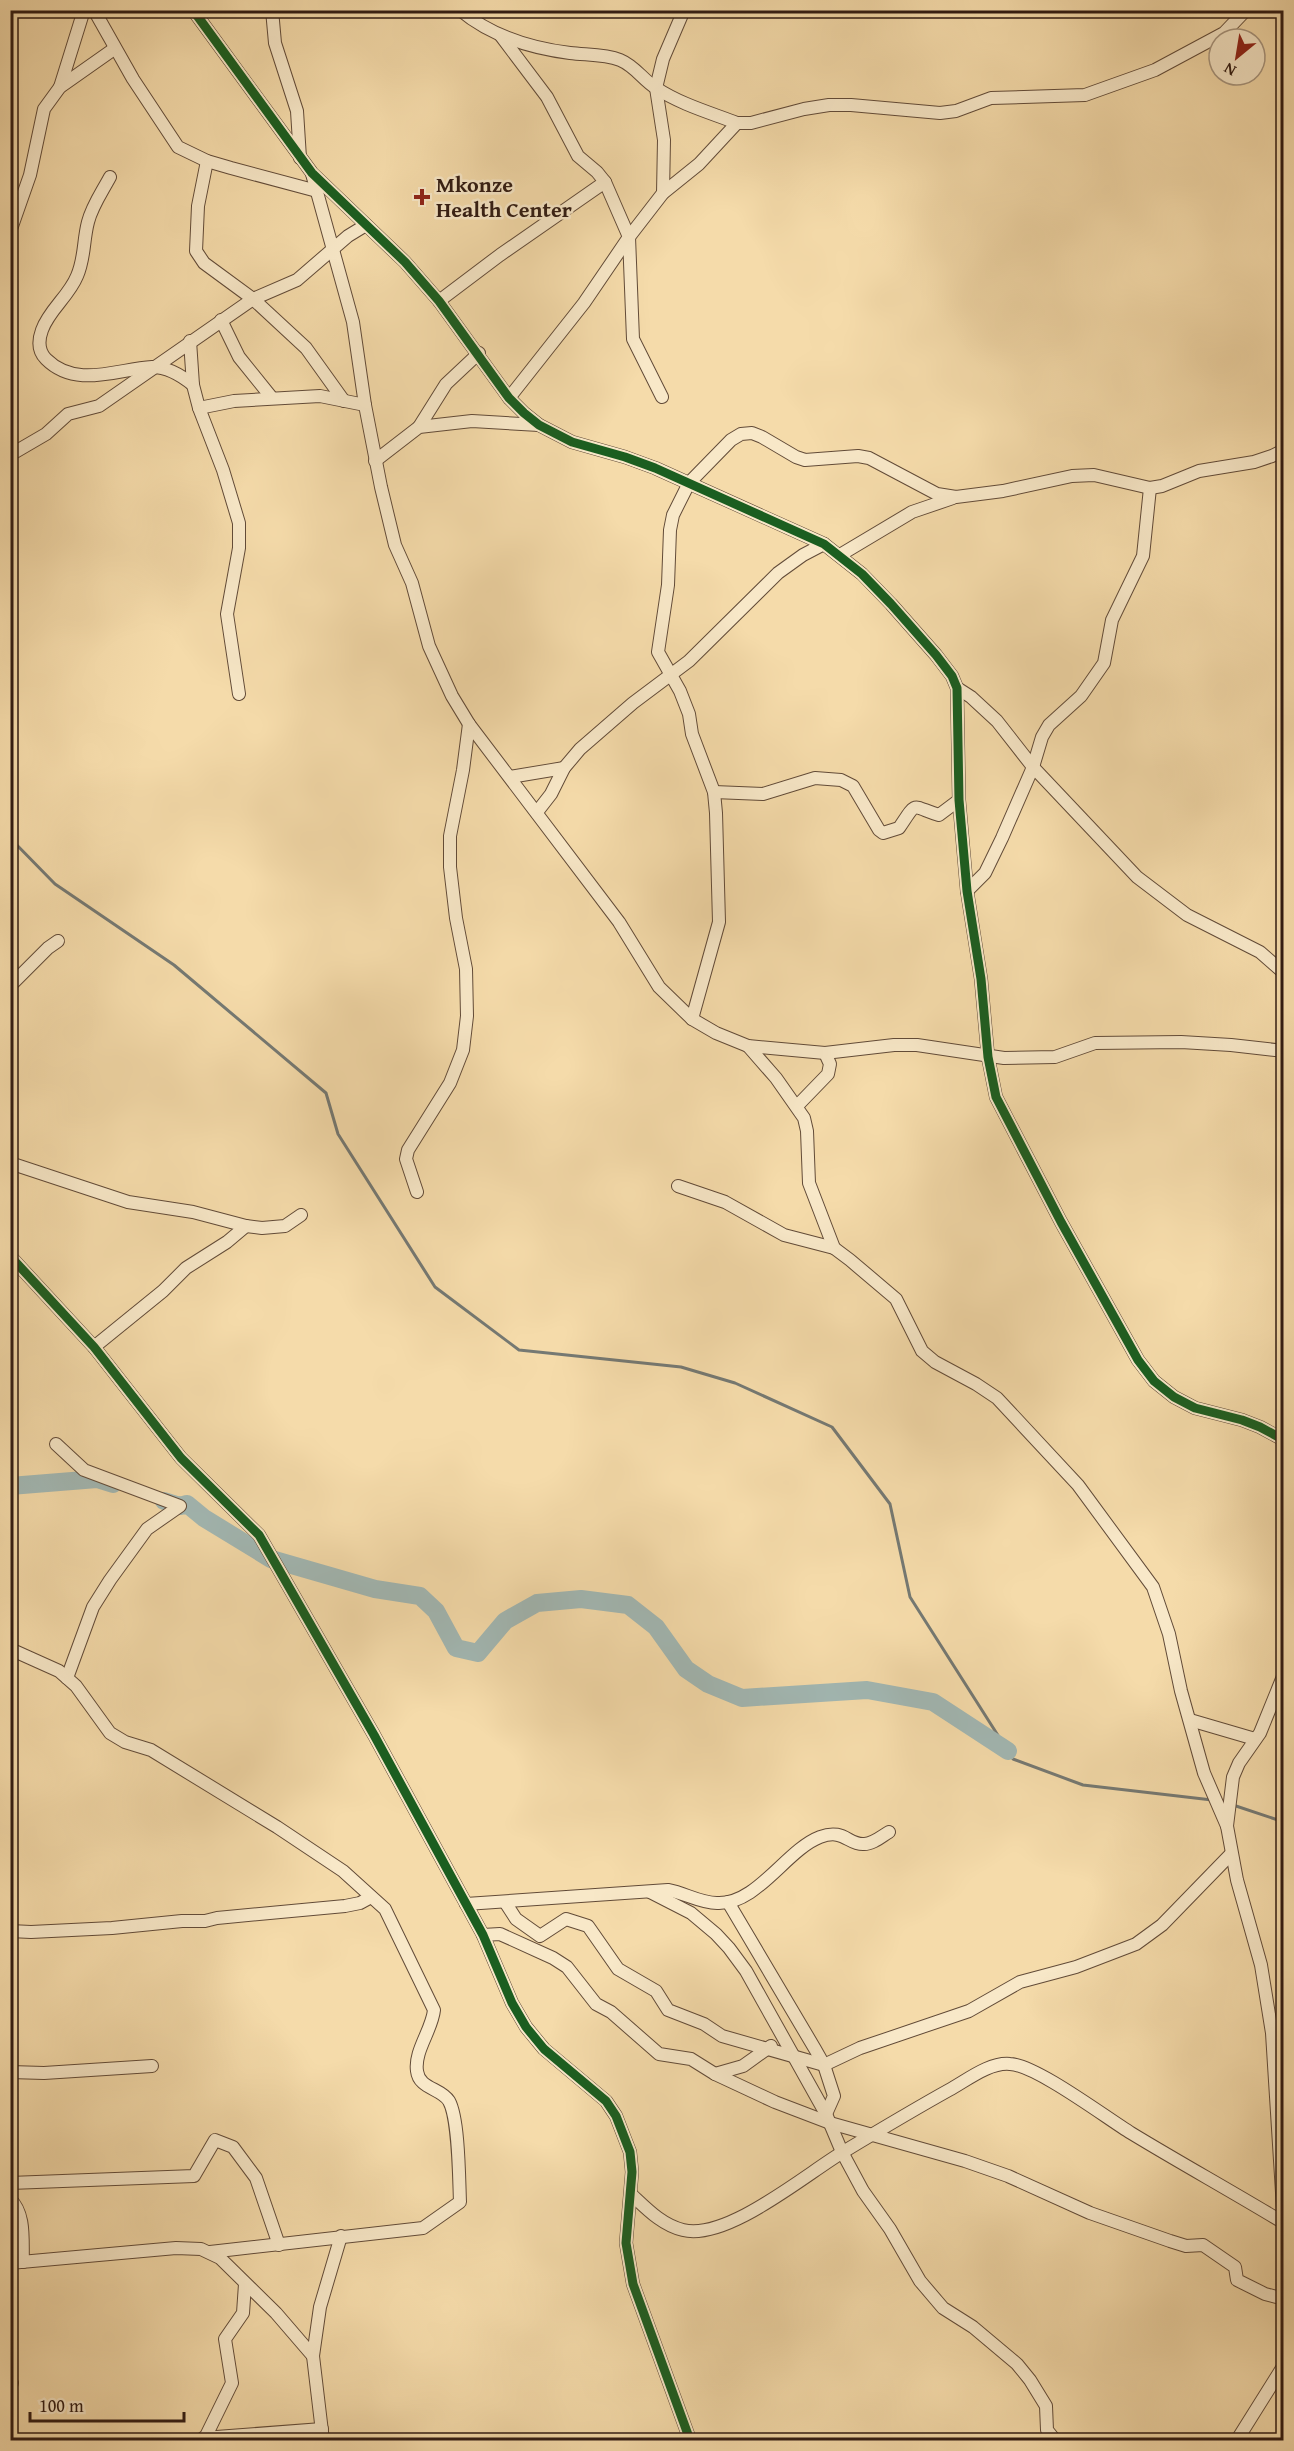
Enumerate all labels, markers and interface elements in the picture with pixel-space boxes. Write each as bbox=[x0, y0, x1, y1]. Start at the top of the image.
north arrow bbox=[1207, 27, 1267, 87]
text: N bbox=[1219, 57, 1240, 83]
place label: Mkonze Health Center bbox=[436, 168, 572, 225]
marker: Mkonze Health Center bbox=[413, 188, 431, 206]
scale bar bbox=[30, 2385, 184, 2423]
text: 100 m bbox=[39, 2392, 84, 2419]

